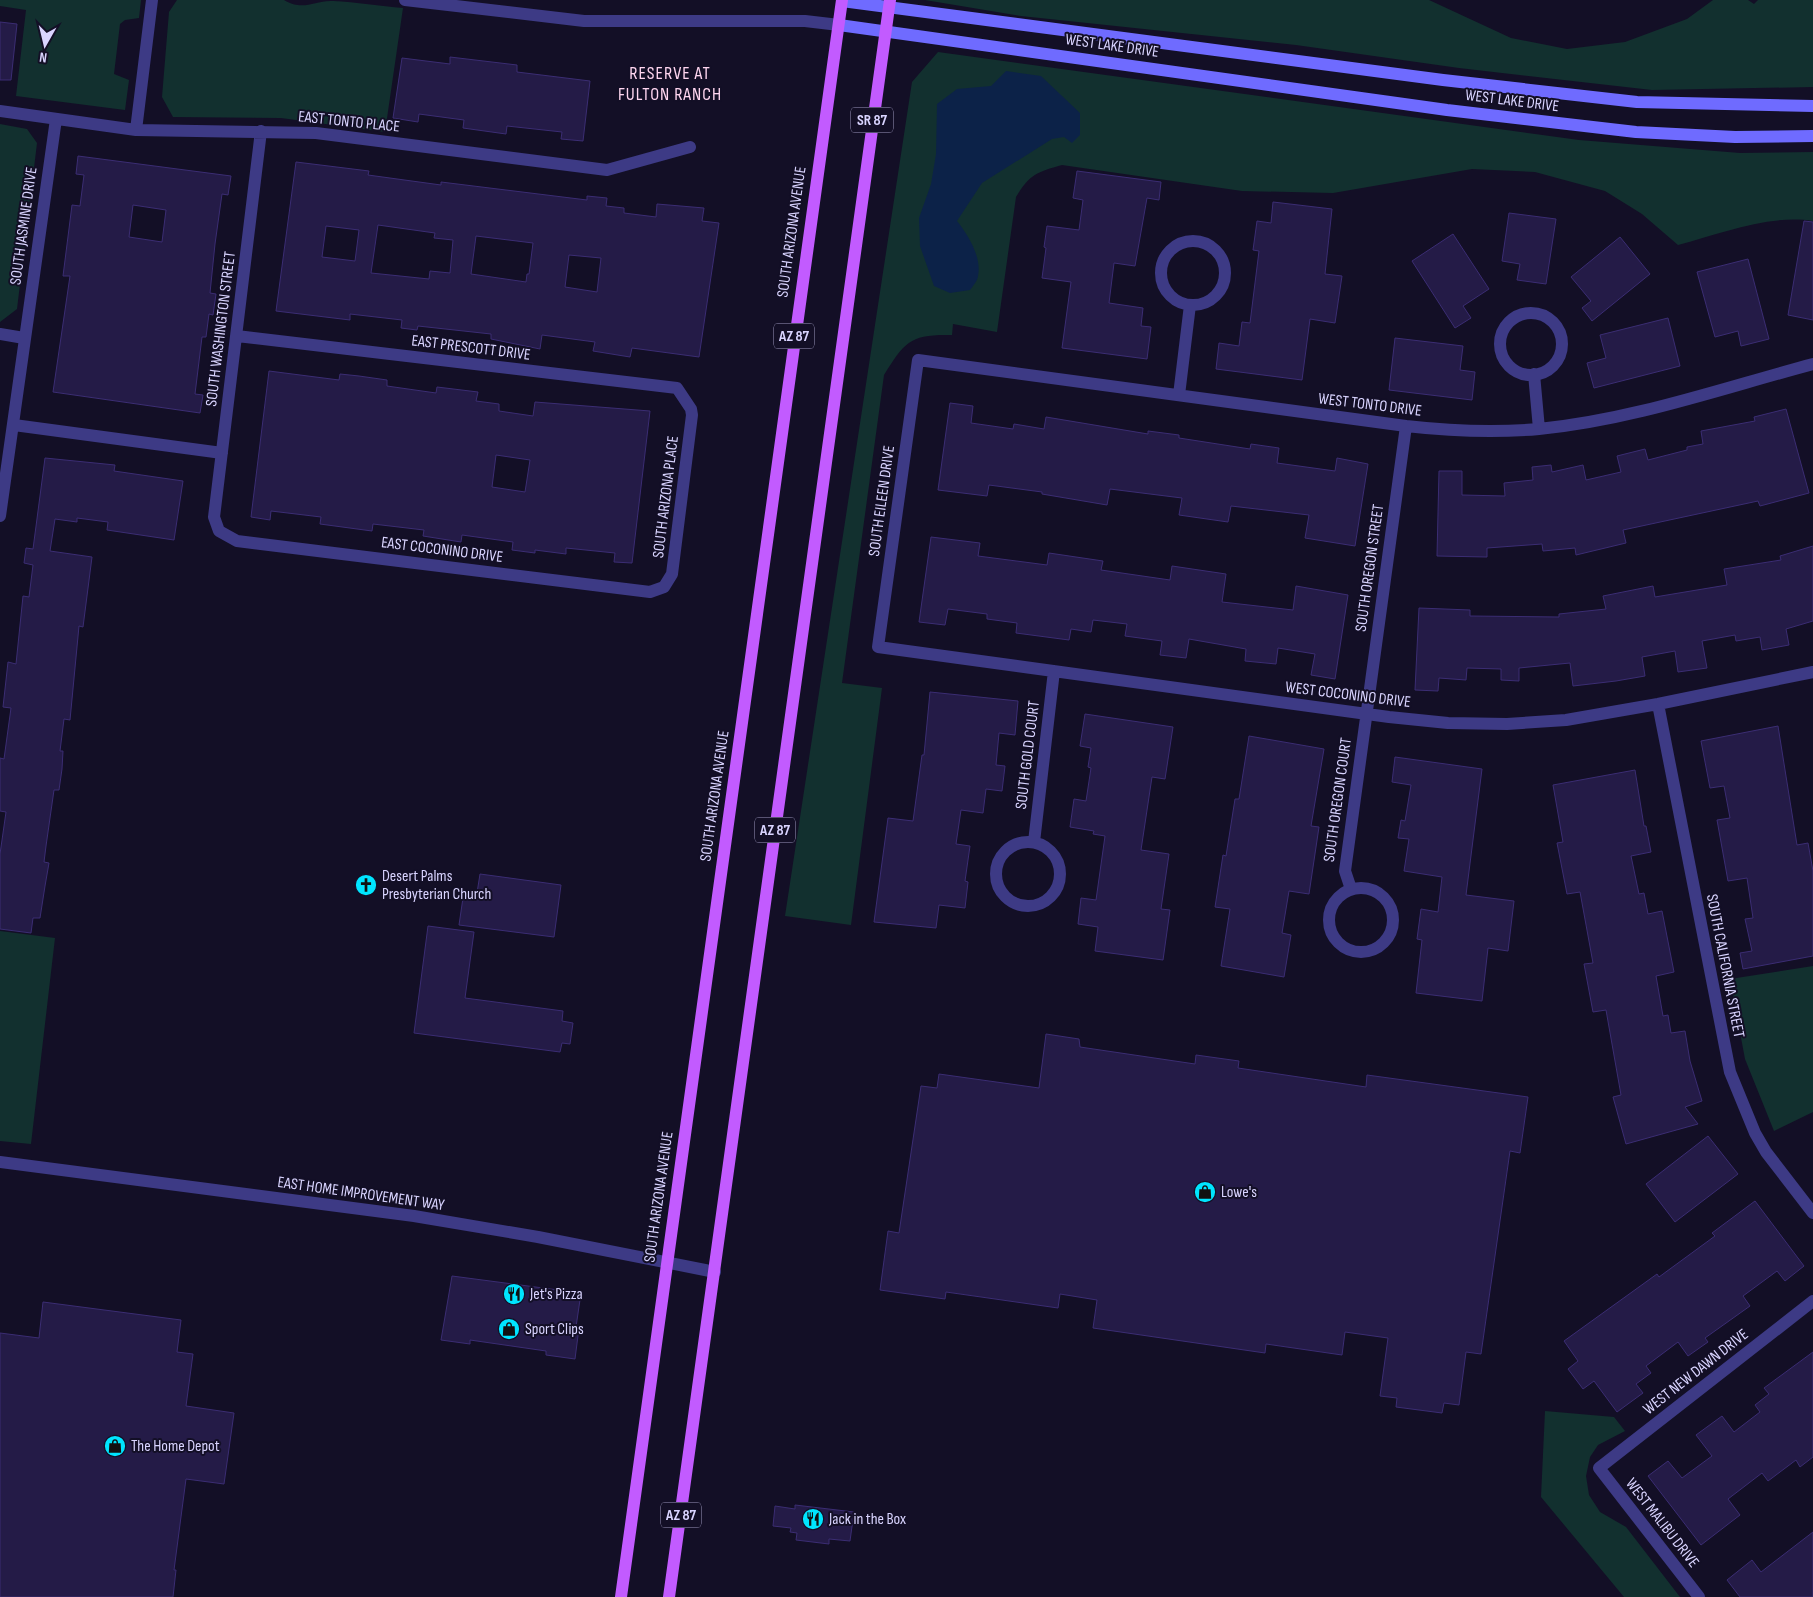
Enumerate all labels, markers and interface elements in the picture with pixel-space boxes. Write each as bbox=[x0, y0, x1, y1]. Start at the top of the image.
north arrow bbox=[20, 20, 70, 70]
street label: WEST LAKE DRIVE bbox=[1064, 30, 1160, 62]
text: N bbox=[38, 48, 48, 66]
district label: RESERVE AT FULTON RANCH bbox=[618, 63, 722, 105]
street label: WEST LAKE DRIVE bbox=[1464, 86, 1560, 116]
street label: EAST TONTO PLACE bbox=[297, 107, 401, 137]
road number: SR 87 bbox=[851, 108, 893, 132]
street label: SOUTH ARIZONA AVENUE bbox=[773, 165, 811, 299]
street label: SOUTH JASMINE DRIVE bbox=[6, 166, 42, 286]
street label: SOUTH WASHINGTON STREET bbox=[202, 250, 240, 408]
road number: AZ 87 bbox=[774, 324, 814, 348]
street label: EAST PRESCOTT DRIVE bbox=[410, 331, 532, 365]
street label: WEST TONTO DRIVE bbox=[1317, 389, 1423, 421]
street label: SOUTH ARIZONA PLACE bbox=[649, 435, 683, 559]
street label: SOUTH EILEEN DRIVE bbox=[865, 444, 899, 558]
street label: SOUTH OREGON STREET bbox=[1352, 503, 1388, 633]
street label: EAST COCONINO DRIVE bbox=[380, 533, 504, 567]
street label: WEST COCONINO DRIVE bbox=[1284, 678, 1412, 712]
street label: SOUTH GOLD COURT bbox=[1012, 699, 1044, 810]
street label: SOUTH ARIZONA AVENUE bbox=[696, 729, 734, 863]
street label: SOUTH OREGON COURT bbox=[1320, 736, 1356, 863]
road number: AZ 87 bbox=[755, 818, 795, 842]
place label: Desert Palms Presbyterian Church bbox=[382, 867, 491, 904]
church icon: Desert Palms Presbyterian Church bbox=[354, 873, 378, 897]
street label: SOUTH CALIFORNIA STREET bbox=[1702, 893, 1748, 1040]
street label: SOUTH ARIZONA AVENUE bbox=[640, 1130, 678, 1264]
street label: EAST HOME IMPROVEMENT WAY bbox=[276, 1173, 446, 1215]
shop icon: Lowe's bbox=[1193, 1180, 1217, 1204]
place label: Lowe's bbox=[1221, 1183, 1257, 1202]
restaurant icon: Jet's Pizza bbox=[502, 1282, 526, 1306]
place label: Jet's Pizza bbox=[529, 1285, 583, 1304]
shop icon: Sport Clips bbox=[497, 1317, 521, 1341]
place label: Sport Clips bbox=[525, 1320, 584, 1339]
street label: WEST NEW DAWN DRIVE bbox=[1640, 1325, 1752, 1419]
shop icon: The Home Depot bbox=[103, 1434, 127, 1458]
place label: The Home Depot bbox=[131, 1437, 220, 1456]
street label: WEST MALIBU DRIVE bbox=[1621, 1475, 1703, 1571]
road number: AZ 87 bbox=[661, 1502, 701, 1528]
restaurant icon: Jack in the Box bbox=[801, 1507, 825, 1531]
place label: Jack in the Box bbox=[828, 1510, 906, 1529]

